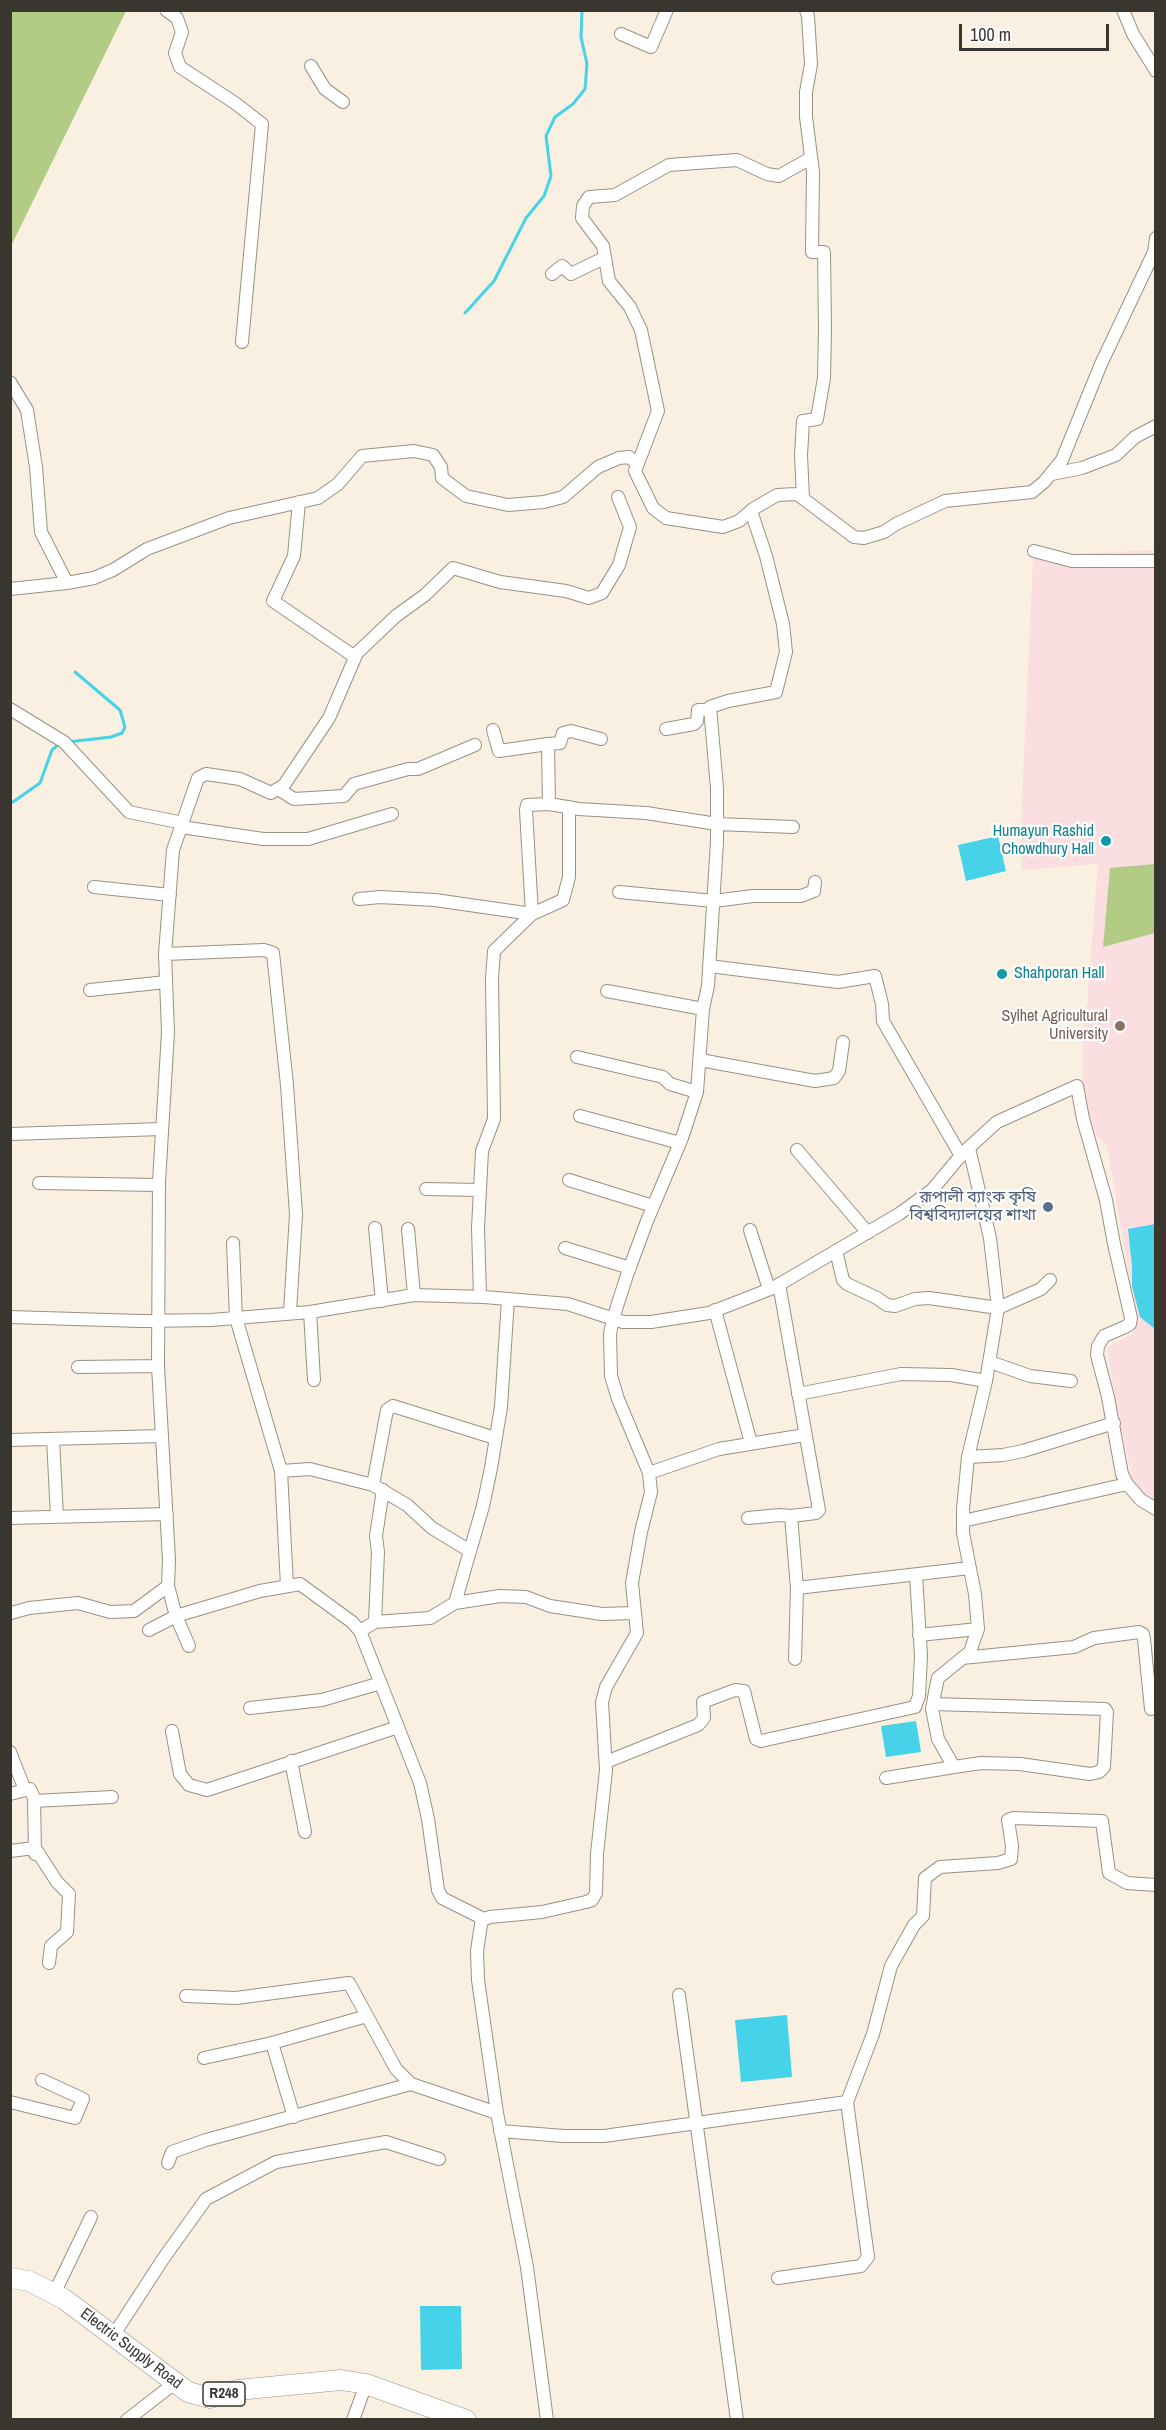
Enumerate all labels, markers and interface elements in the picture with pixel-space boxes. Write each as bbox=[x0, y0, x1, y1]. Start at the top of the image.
scale bar bbox=[962, 12, 1112, 50]
text: 100 m bbox=[970, 22, 1011, 47]
place label: Humayun Rashid Chowdhury Hall bbox=[993, 822, 1094, 860]
marker: Humayun Rashid Chowdhury Hall bbox=[1099, 834, 1113, 848]
place label: Shahporan Hall bbox=[1014, 964, 1104, 984]
marker: Shahporan Hall bbox=[995, 967, 1009, 981]
place label: Sylhet Agricultural University bbox=[1002, 1007, 1108, 1045]
marker: Sylhet Agricultural University bbox=[1113, 1019, 1127, 1033]
place label: রূপালী ব্যাংক কৃষি বিশ্ববিদ্যালয়ের শাখা bbox=[909, 1188, 1036, 1226]
marker: রূপালী ব্যাংক কৃষি বিশ্ববিদ্যালয়ের শাখা bbox=[1041, 1200, 1055, 1214]
street label: Electric Supply Road bbox=[76, 2304, 186, 2394]
road number: R248 bbox=[203, 2382, 245, 2406]

